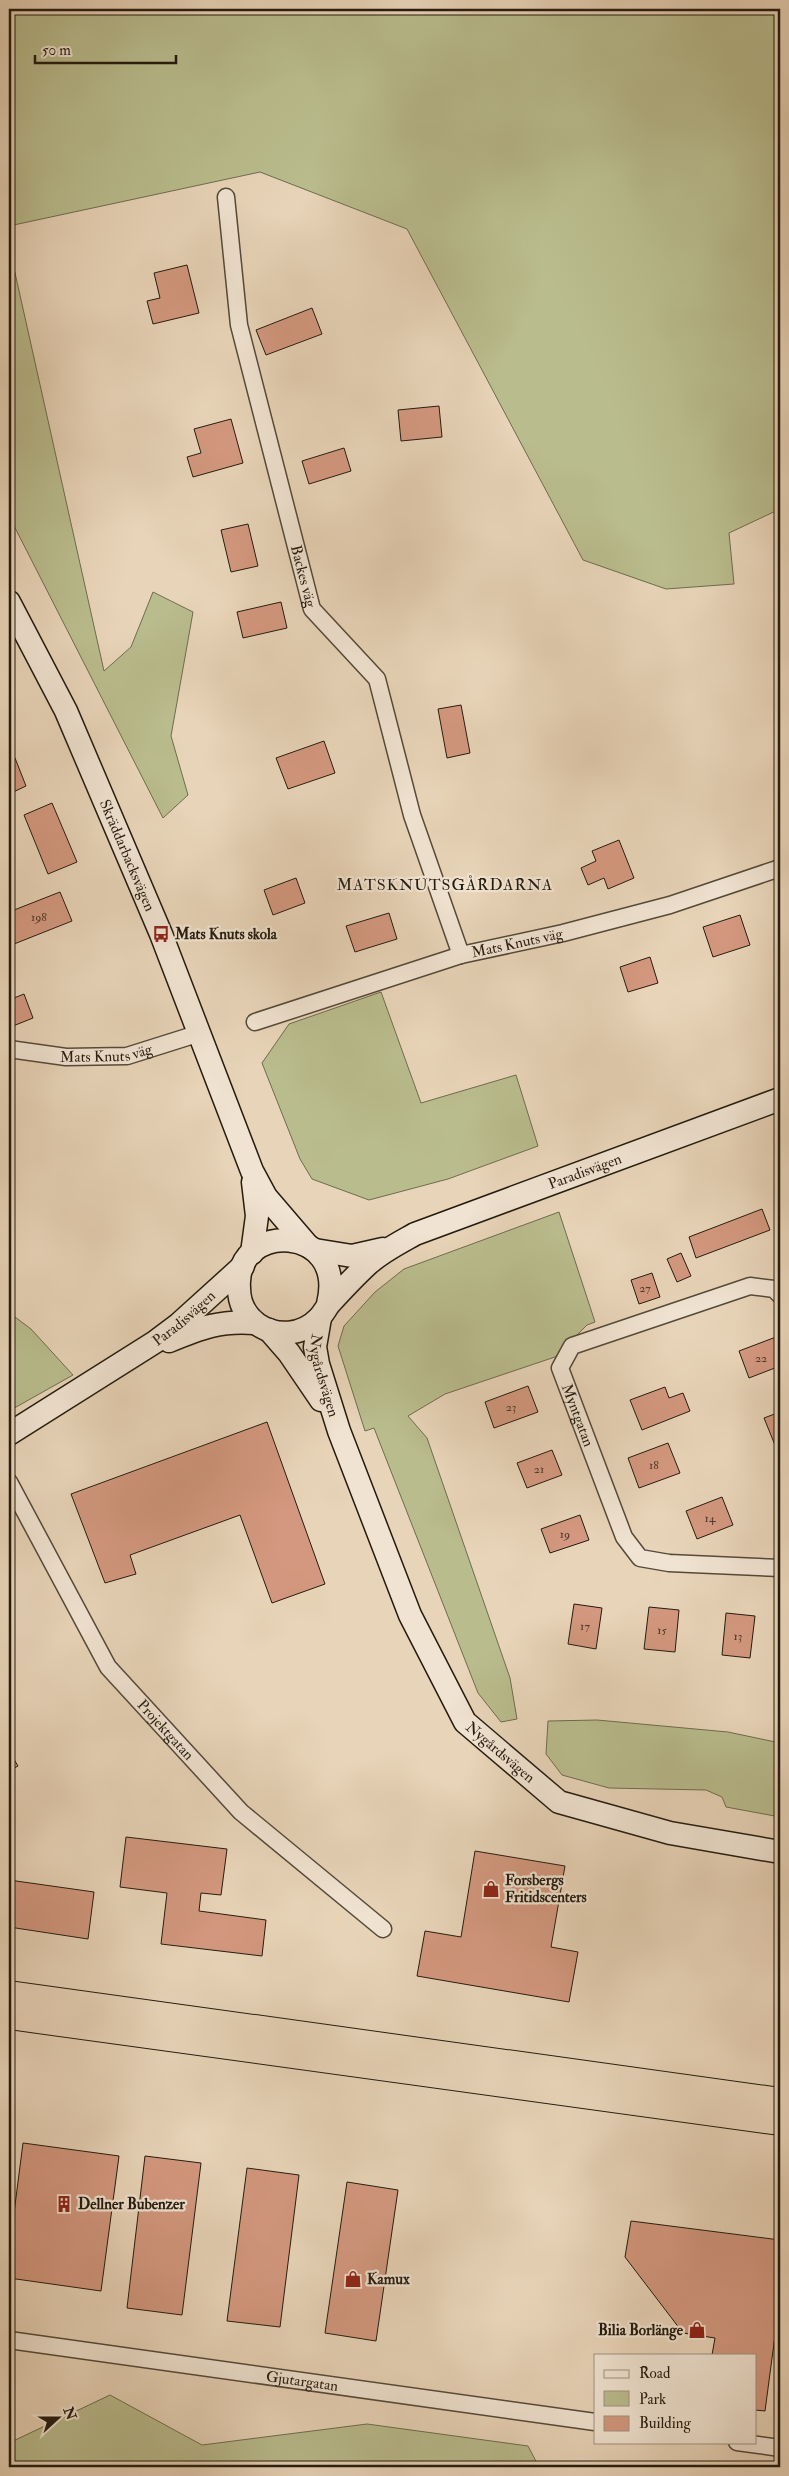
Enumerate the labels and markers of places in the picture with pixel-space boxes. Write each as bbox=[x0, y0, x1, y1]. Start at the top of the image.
bus stop icon: Mats Knuts skola bbox=[151, 924, 171, 944]
place label: Mats Knuts skola bbox=[174, 925, 278, 944]
place label: Forsbergs Fritidscenters bbox=[505, 1871, 587, 1907]
shop icon: Forsbergs Fritidscenters bbox=[481, 1879, 501, 1899]
building icon: Dellner Bubenzer bbox=[54, 2194, 74, 2214]
place label: Dellner Bubenzer bbox=[78, 2195, 185, 2214]
shop icon: Kamux bbox=[343, 2269, 363, 2289]
place label: Kamux bbox=[367, 2270, 410, 2289]
shop icon: Bilia Borlänge bbox=[687, 2320, 707, 2340]
place label: Bilia Borlänge bbox=[598, 2321, 684, 2341]

